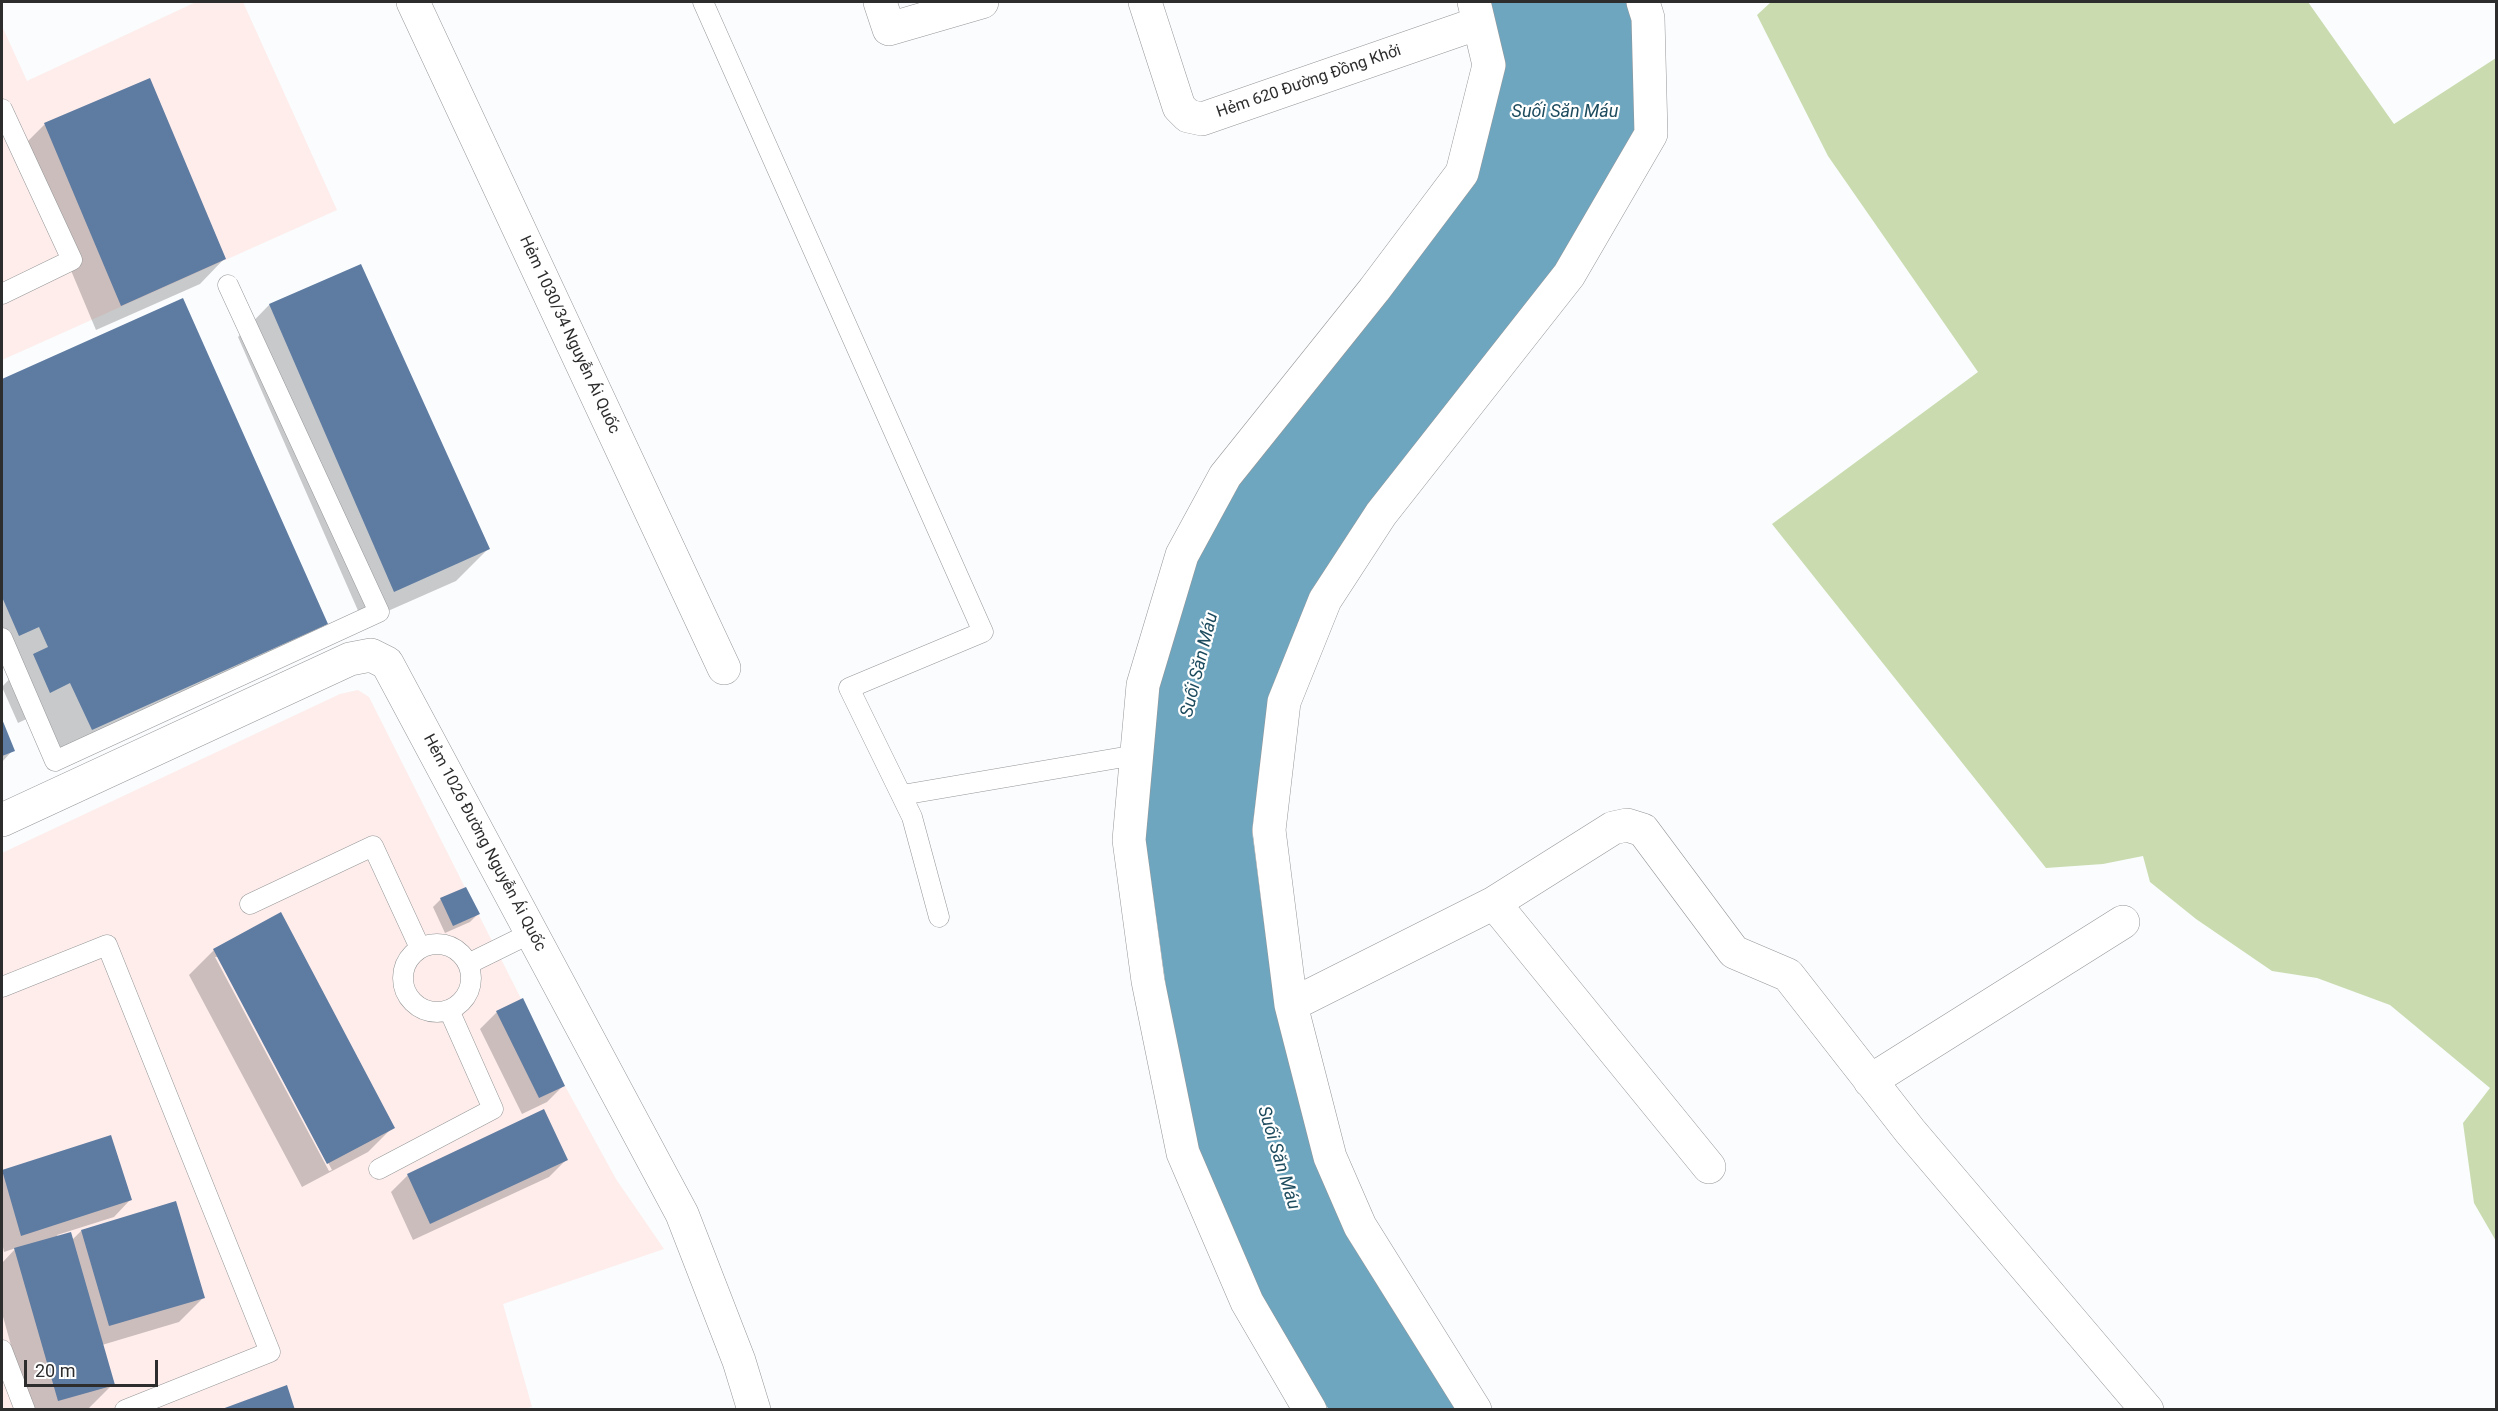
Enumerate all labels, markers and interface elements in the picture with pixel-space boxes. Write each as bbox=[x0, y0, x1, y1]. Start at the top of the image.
street label: Hẻm 620 Đường Đồng Khởi bbox=[1214, 41, 1404, 123]
water label: Suối Săn Máu bbox=[1512, 101, 1618, 123]
street label: Hẻm 1030/34 Nguyễn Ái Quốc bbox=[515, 233, 623, 437]
water label: Suối Săn Máu bbox=[1177, 611, 1223, 719]
street label: Hẻm 1026 Đường Nguyễn Ái Quốc bbox=[418, 731, 550, 955]
water label: Suối Săn Máu bbox=[1252, 1104, 1304, 1212]
scale bar bbox=[27, 1348, 160, 1386]
text: 20 m bbox=[35, 1360, 75, 1381]

